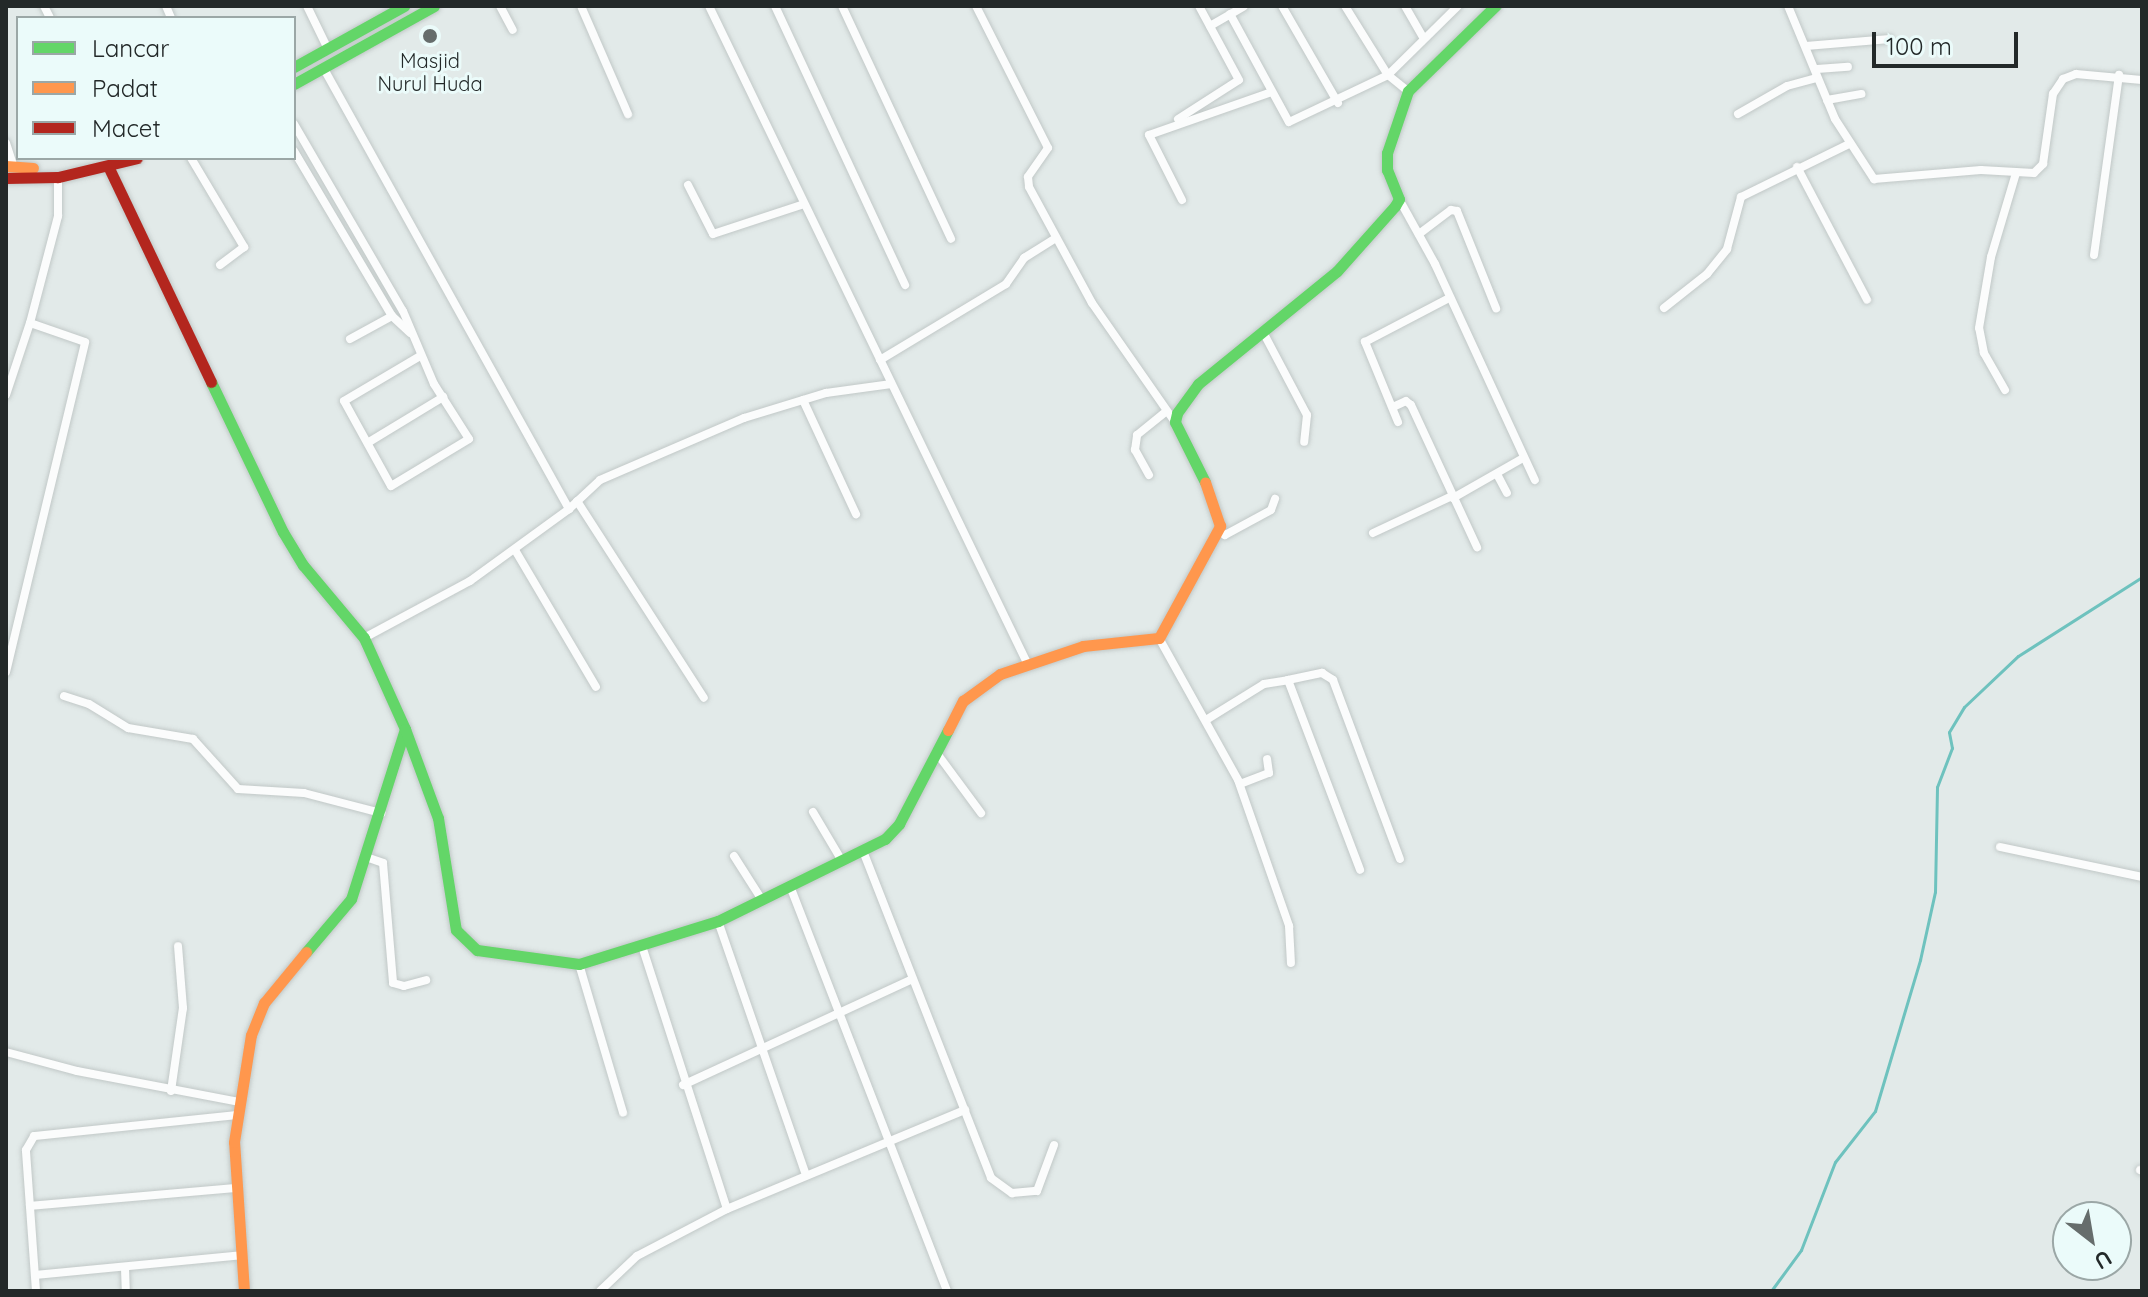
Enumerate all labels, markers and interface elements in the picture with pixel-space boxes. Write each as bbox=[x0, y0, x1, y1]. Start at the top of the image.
legend bbox=[16, 16, 296, 160]
scale bar bbox=[1876, 16, 2022, 66]
marker: Masjid Nurul Huda bbox=[421, 27, 439, 45]
text: 100 m bbox=[1886, 31, 1952, 61]
text: Lancar bbox=[92, 33, 169, 63]
place label: Masjid Nurul Huda bbox=[377, 48, 483, 95]
text: Padat bbox=[92, 73, 158, 103]
text: Macet bbox=[92, 113, 161, 143]
north arrow bbox=[2052, 1201, 2132, 1281]
text: U bbox=[2089, 1244, 2117, 1276]

